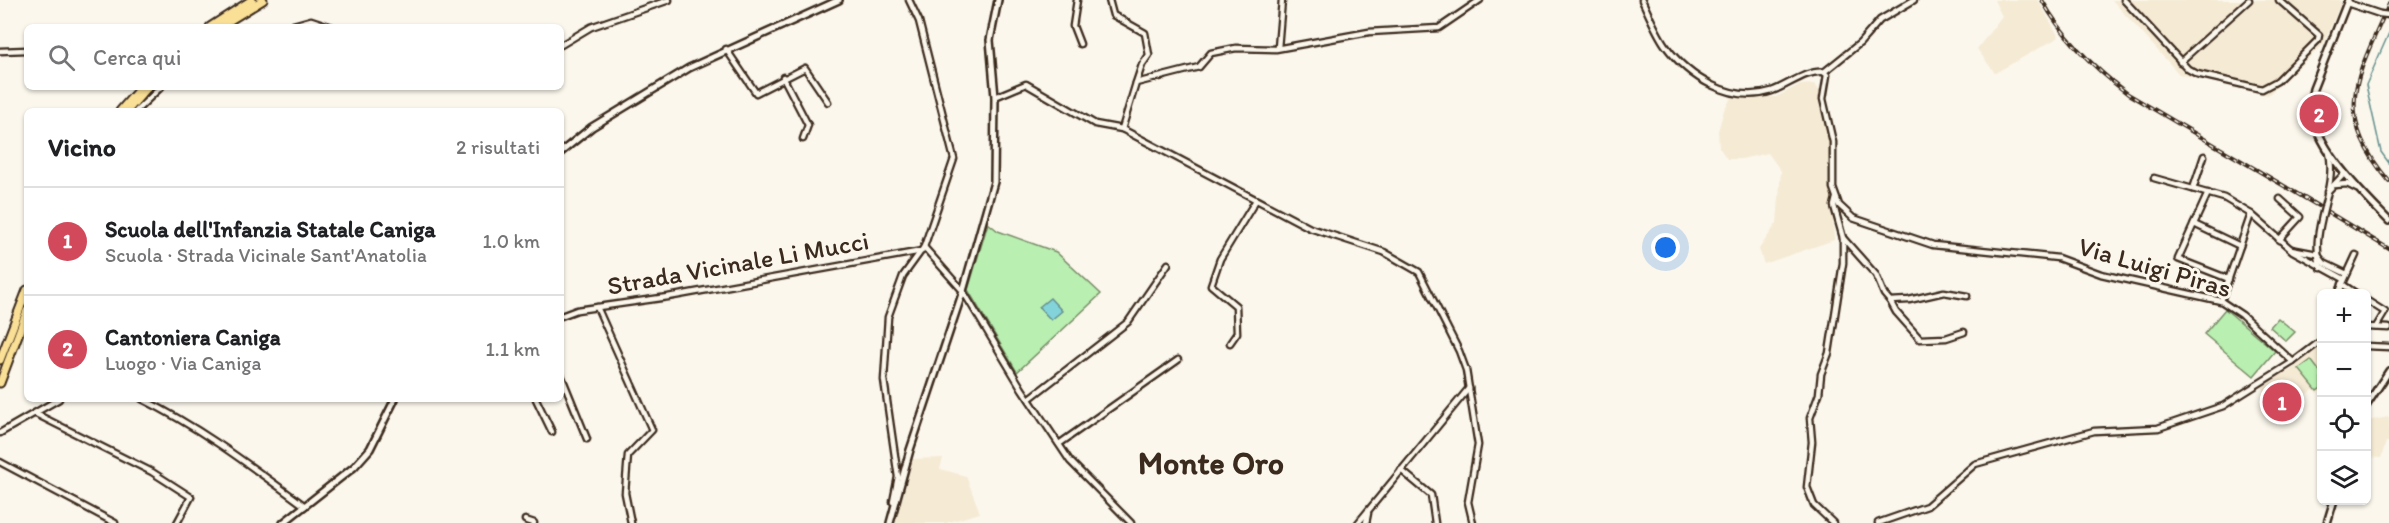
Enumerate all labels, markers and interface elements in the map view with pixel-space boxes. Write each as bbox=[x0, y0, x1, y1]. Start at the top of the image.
search box bbox=[24, 24, 564, 90]
icon: search bbox=[45, 41, 78, 74]
text: Cerca qui bbox=[93, 44, 181, 71]
pin: 2 bbox=[2300, 92, 2338, 136]
text: Vicino bbox=[48, 131, 116, 163]
text: 2 risultati bbox=[456, 135, 540, 159]
text: Scuola dell'Infanzia Statale Caniga bbox=[105, 216, 436, 243]
street label: Strada Vicinale Li Mucci bbox=[605, 224, 871, 302]
text: 1 bbox=[63, 229, 72, 253]
text: 1.0 km bbox=[483, 229, 540, 253]
street label: Via Luigi Piras bbox=[2075, 230, 2235, 304]
your location bbox=[1651, 233, 1680, 262]
text: Scuola · Strada Vicinale Sant'Anatolia bbox=[105, 243, 427, 267]
map controls bbox=[2317, 289, 2371, 505]
button: + bbox=[2317, 289, 2371, 343]
text: Cantoniera Caniga bbox=[105, 324, 281, 351]
text: 2 bbox=[62, 337, 73, 361]
text: 1.1 km bbox=[486, 337, 540, 361]
button: − bbox=[2317, 343, 2371, 397]
text: Luogo · Via Caniga bbox=[105, 351, 261, 375]
pin: 1 bbox=[2262, 380, 2302, 424]
button: locate bbox=[2317, 397, 2371, 451]
district label: Monte Oro bbox=[1138, 444, 1284, 482]
button: layers bbox=[2317, 451, 2371, 505]

